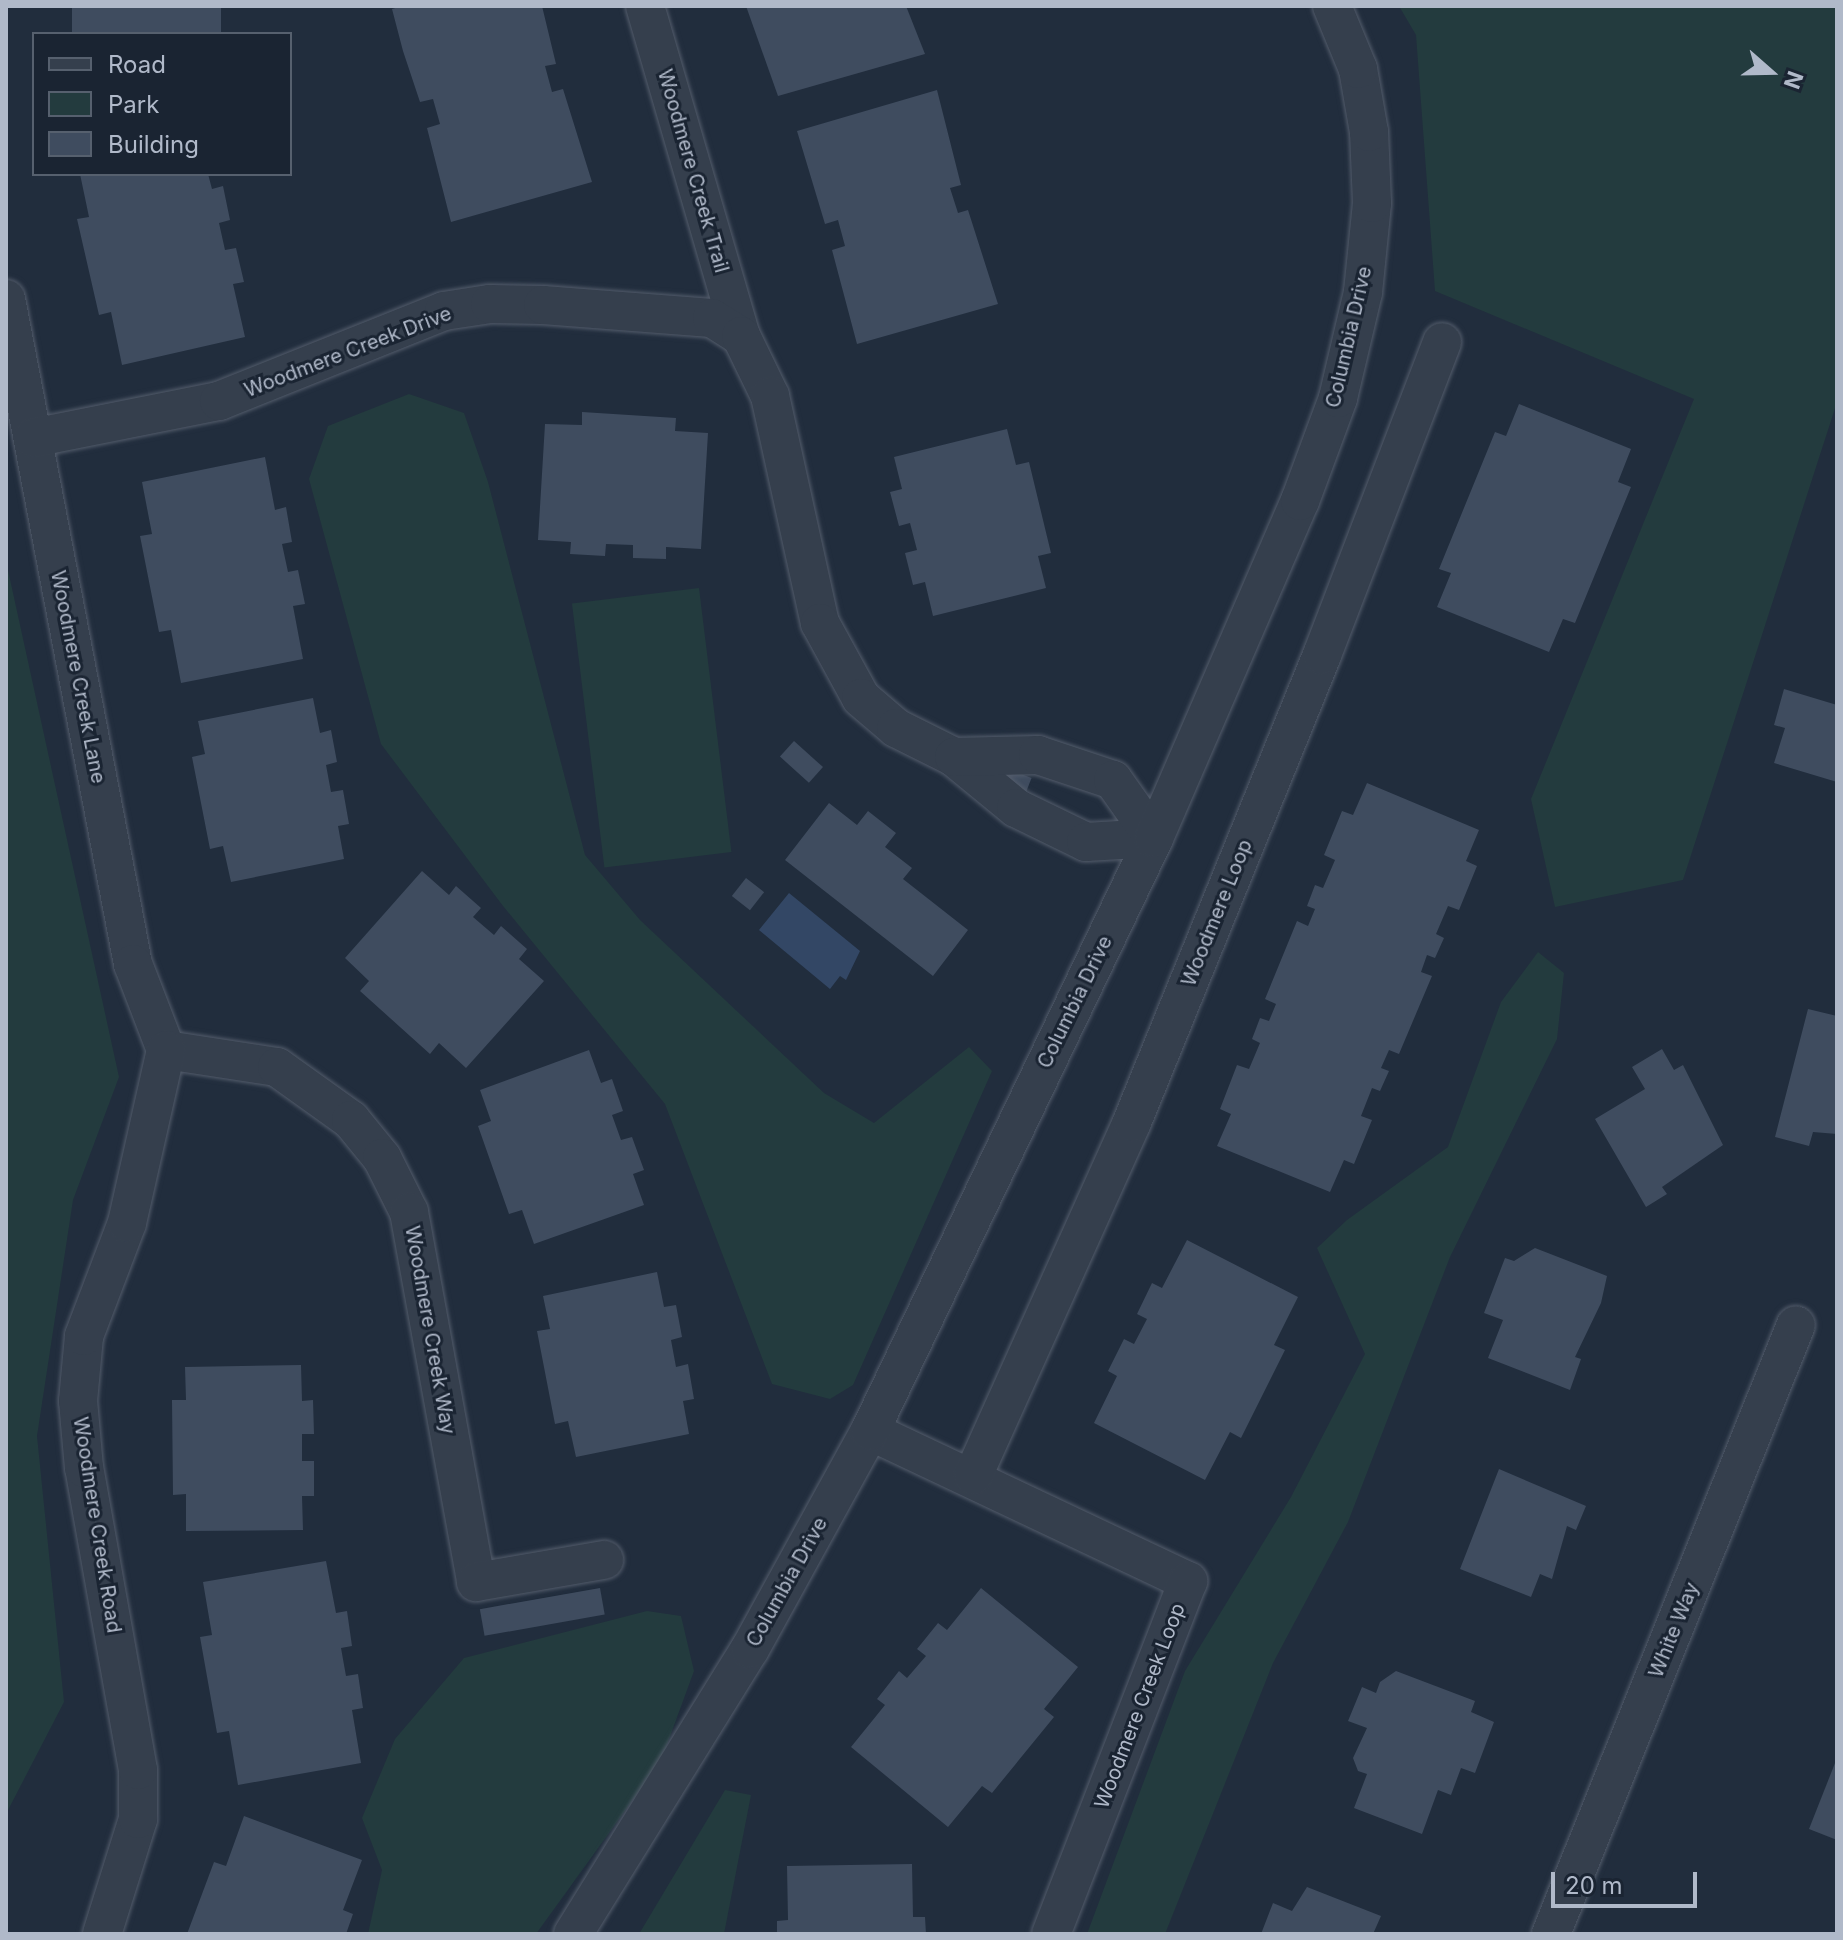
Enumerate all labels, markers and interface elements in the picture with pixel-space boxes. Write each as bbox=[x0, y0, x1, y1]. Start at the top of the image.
legend bbox=[32, 32, 292, 176]
north arrow bbox=[1731, 32, 1811, 112]
text: Road bbox=[108, 50, 166, 79]
street label: Woodmere Creek Trail bbox=[652, 67, 734, 275]
text: N bbox=[1778, 68, 1809, 93]
text: Park bbox=[108, 90, 159, 119]
text: Building bbox=[108, 130, 199, 159]
street label: Columbia Drive bbox=[1321, 264, 1377, 410]
street label: Woodmere Creek Drive bbox=[241, 301, 455, 403]
street label: Woodmere Creek Lane bbox=[46, 569, 110, 785]
street label: Woodmere Loop bbox=[1177, 836, 1257, 990]
street label: Columbia Drive bbox=[1033, 932, 1117, 1072]
street label: Woodmere Creek Way bbox=[400, 1224, 460, 1436]
street label: Woodmere Creek Road bbox=[68, 1415, 126, 1635]
street label: Columbia Drive bbox=[742, 1513, 832, 1651]
street label: White Way bbox=[1644, 1579, 1704, 1681]
street label: Woodmere Creek Loop bbox=[1090, 1600, 1190, 1812]
scale bar bbox=[1555, 1856, 1701, 1906]
text: 20 m bbox=[1565, 1871, 1623, 1900]

